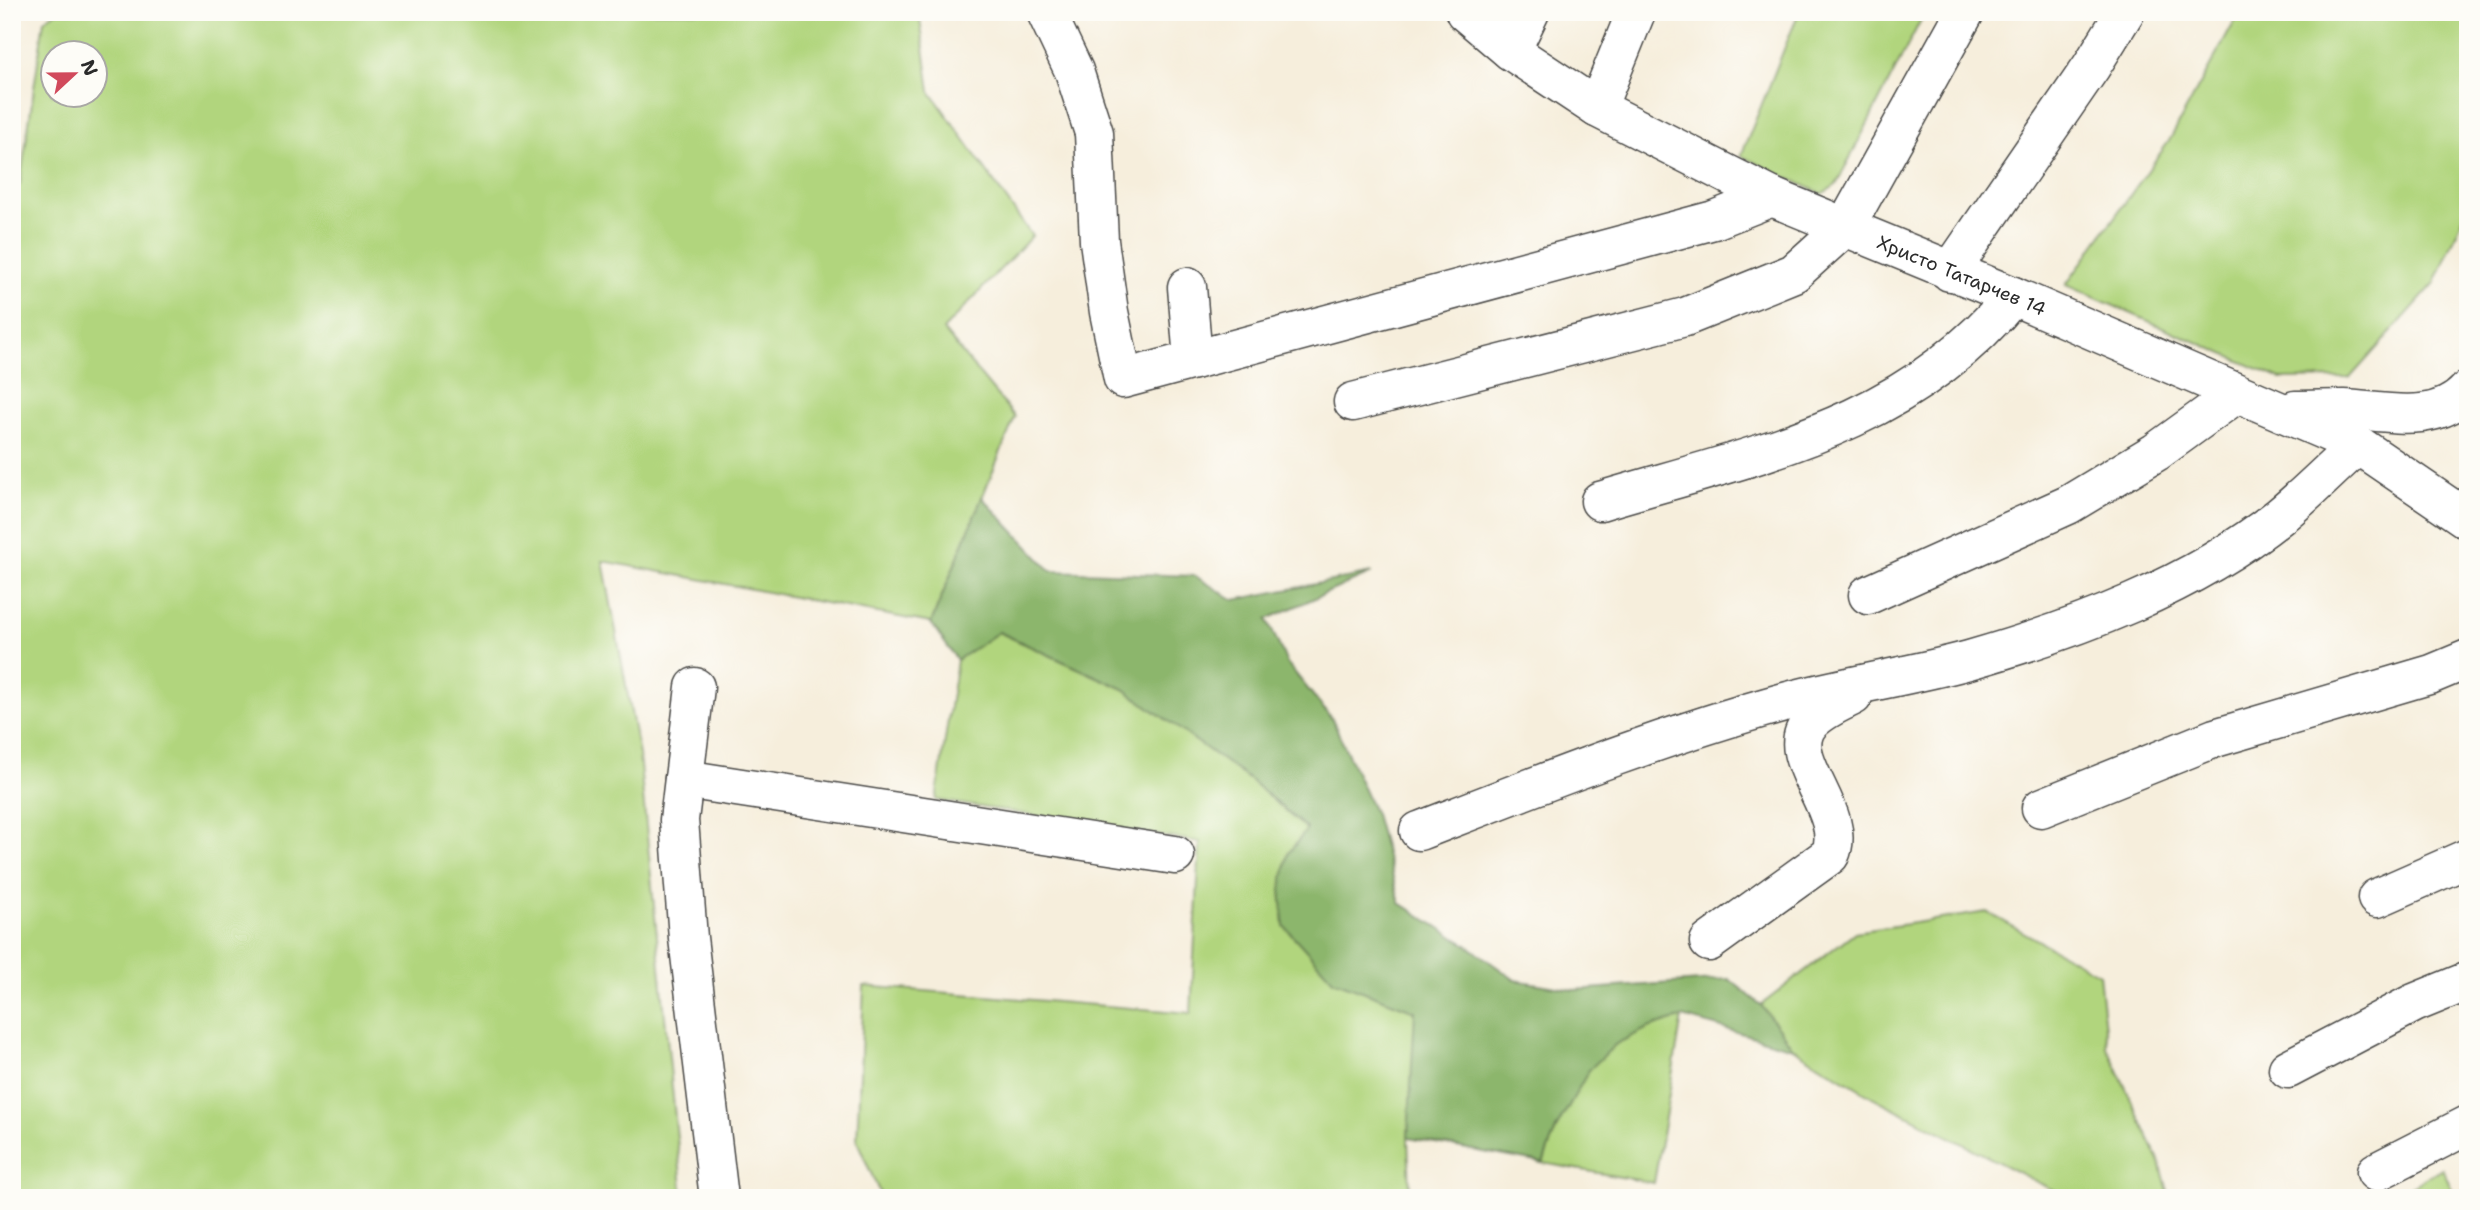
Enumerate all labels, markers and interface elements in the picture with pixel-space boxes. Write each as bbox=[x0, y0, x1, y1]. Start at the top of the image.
north arrow bbox=[38, 38, 108, 108]
text: N bbox=[75, 56, 104, 79]
street label: Христо Татарчев 14 bbox=[1873, 230, 2050, 322]

